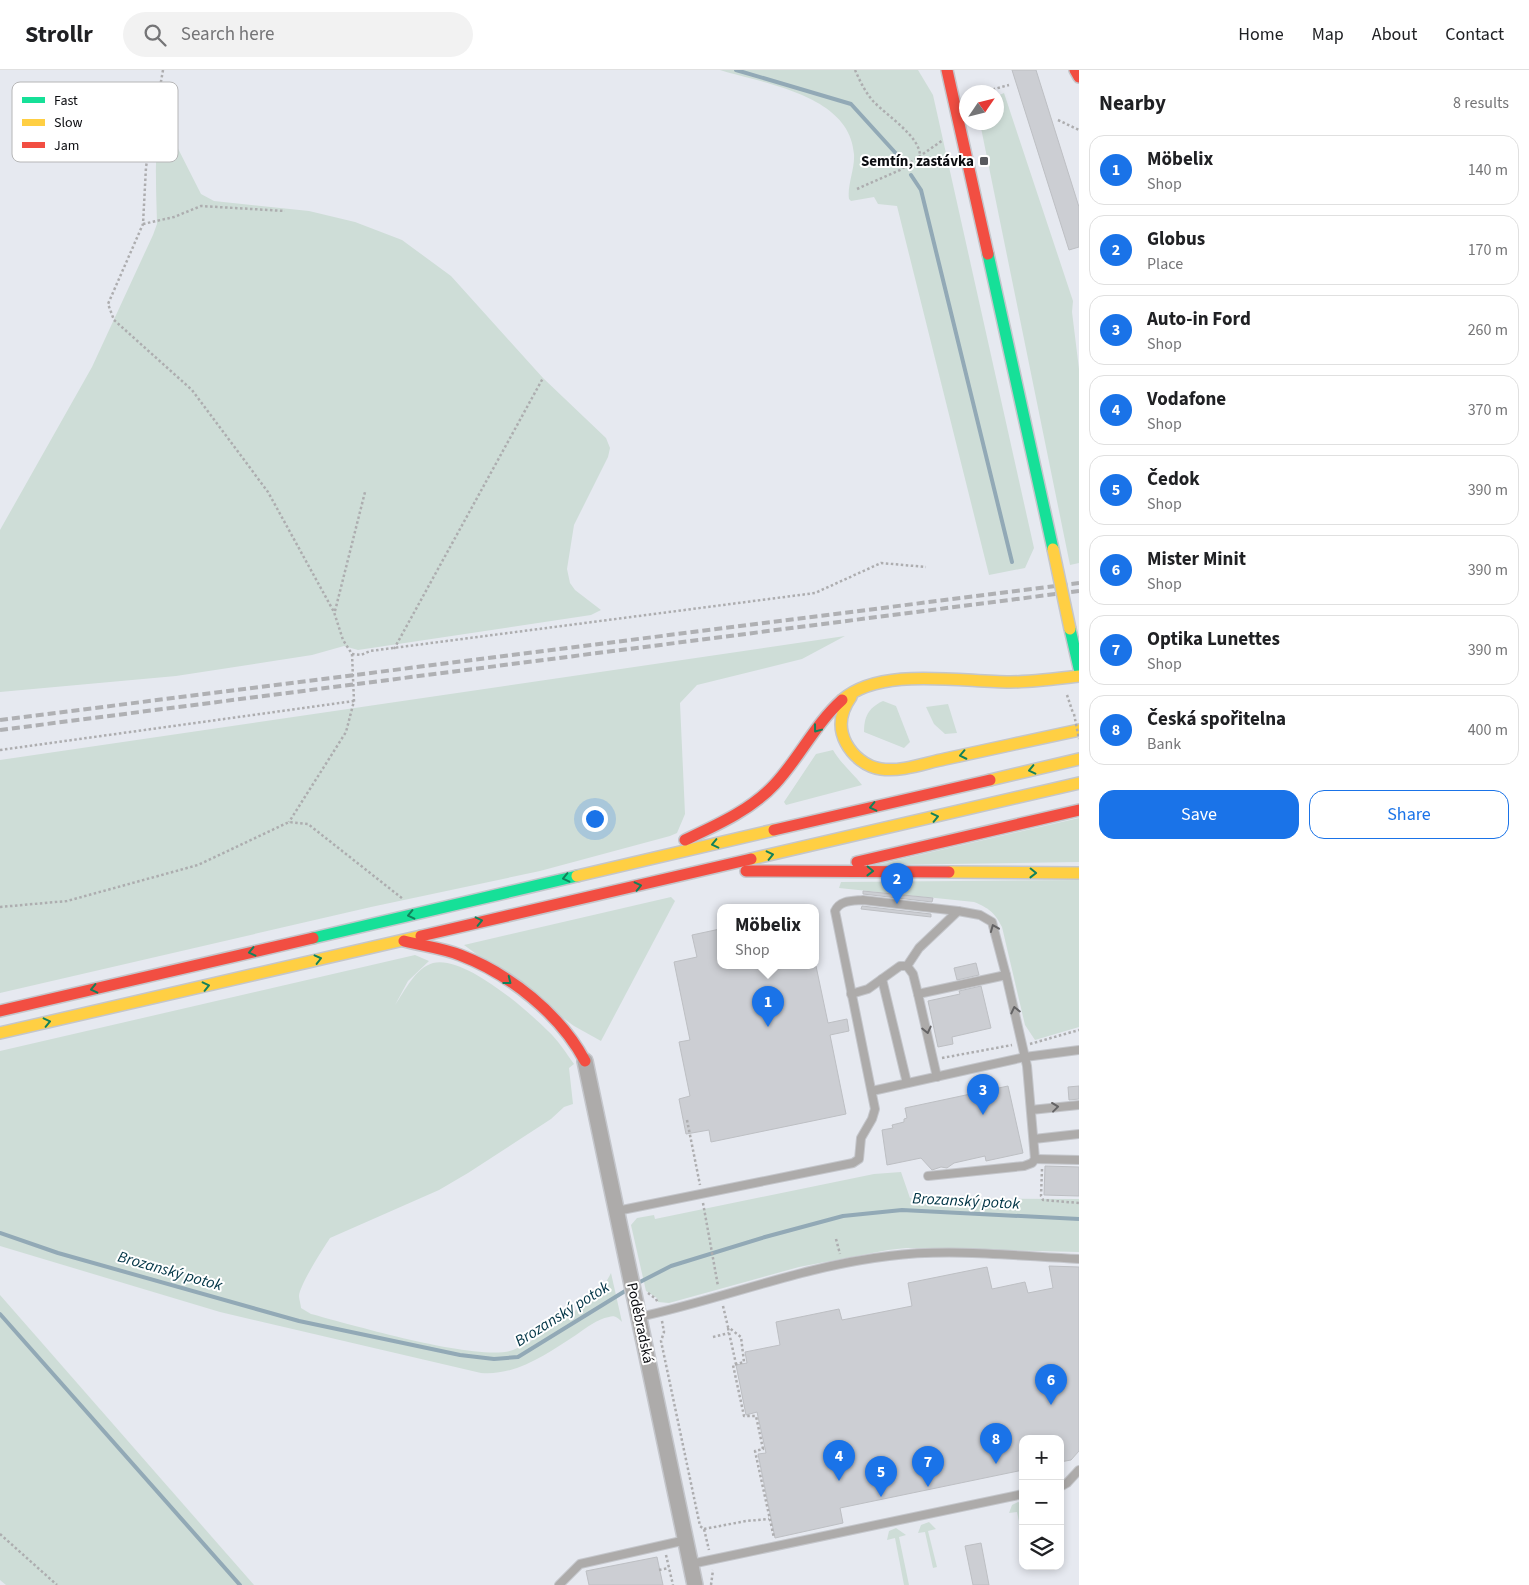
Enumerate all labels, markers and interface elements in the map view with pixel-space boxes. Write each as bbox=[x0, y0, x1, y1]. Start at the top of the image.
search box bbox=[123, 12, 473, 57]
text: Strollr bbox=[25, 17, 93, 52]
icon: search bbox=[141, 21, 169, 49]
text: Search here bbox=[181, 21, 274, 48]
text: Home bbox=[1238, 22, 1284, 47]
text: Map bbox=[1312, 22, 1344, 47]
text: About bbox=[1372, 22, 1417, 47]
text: Contact bbox=[1445, 22, 1504, 47]
legend bbox=[12, 82, 178, 162]
north arrow bbox=[959, 85, 1004, 130]
text: Nearby bbox=[1099, 88, 1166, 118]
text: Fast bbox=[54, 91, 78, 111]
text: 8 results bbox=[1453, 92, 1509, 114]
text: Slow bbox=[54, 113, 83, 133]
text: Jam bbox=[54, 136, 79, 156]
text: Möbelix bbox=[1147, 146, 1213, 173]
place label: Semtín, zastávka bbox=[861, 151, 974, 172]
marker: Semtín, zastávka bbox=[978, 155, 990, 167]
text: 1 bbox=[1112, 159, 1120, 181]
text: 140 m bbox=[1468, 159, 1508, 181]
text: Shop bbox=[1147, 173, 1182, 195]
text: Globus bbox=[1147, 226, 1205, 253]
text: 2 bbox=[1112, 239, 1120, 261]
text: 170 m bbox=[1468, 239, 1508, 261]
text: Place bbox=[1147, 253, 1183, 275]
text: Auto-in Ford bbox=[1147, 306, 1251, 333]
text: 3 bbox=[1112, 319, 1120, 341]
text: 260 m bbox=[1468, 319, 1508, 341]
text: Shop bbox=[1147, 333, 1182, 355]
text: Vodafone bbox=[1147, 386, 1226, 413]
text: 4 bbox=[1112, 399, 1120, 421]
text: 370 m bbox=[1468, 399, 1508, 421]
text: Shop bbox=[1147, 413, 1182, 435]
text: Čedok bbox=[1147, 466, 1200, 493]
text: 5 bbox=[1112, 479, 1120, 501]
text: 390 m bbox=[1468, 479, 1508, 501]
text: Shop bbox=[1147, 493, 1182, 515]
text: Mister Minit bbox=[1147, 546, 1246, 573]
text: 6 bbox=[1112, 559, 1120, 581]
text: 390 m bbox=[1468, 559, 1508, 581]
text: Shop bbox=[1147, 573, 1182, 595]
text: Optika Lunettes bbox=[1147, 626, 1280, 653]
text: 7 bbox=[1112, 639, 1120, 661]
text: 390 m bbox=[1468, 639, 1508, 661]
text: Shop bbox=[1147, 653, 1182, 675]
text: Česká spořitelna bbox=[1147, 706, 1286, 733]
text: 8 bbox=[1112, 719, 1120, 741]
text: 400 m bbox=[1468, 719, 1508, 741]
one-way arrow bbox=[815, 723, 823, 732]
text: Bank bbox=[1147, 733, 1181, 755]
one-way arrow bbox=[958, 749, 967, 760]
one-way arrow bbox=[1027, 764, 1036, 775]
button: Save bbox=[1099, 790, 1299, 839]
button: Share bbox=[1309, 790, 1509, 839]
one-way arrow bbox=[869, 801, 878, 812]
your location bbox=[582, 806, 608, 832]
one-way arrow bbox=[930, 812, 939, 823]
one-way arrow bbox=[710, 838, 719, 849]
one-way arrow bbox=[766, 850, 775, 861]
pin: 2 bbox=[881, 863, 913, 904]
one-way arrow bbox=[867, 866, 875, 876]
one-way arrow bbox=[1030, 868, 1037, 878]
one-way arrow bbox=[562, 872, 571, 883]
one-way arrow bbox=[633, 881, 642, 892]
popup bbox=[717, 904, 819, 969]
one-way arrow bbox=[406, 909, 415, 920]
text: Möbelix bbox=[735, 912, 801, 939]
one-way arrow bbox=[475, 916, 484, 927]
one-way arrow bbox=[990, 924, 1000, 933]
text: Shop bbox=[735, 939, 770, 961]
one-way arrow bbox=[248, 946, 257, 957]
one-way arrow bbox=[313, 954, 322, 965]
one-way arrow bbox=[502, 975, 511, 983]
one-way arrow bbox=[201, 981, 210, 992]
one-way arrow bbox=[90, 983, 99, 994]
pin: 1 bbox=[752, 986, 784, 1027]
one-way arrow bbox=[1010, 1005, 1021, 1014]
one-way arrow bbox=[43, 1017, 52, 1028]
one-way arrow bbox=[921, 1025, 931, 1034]
pin: 3 bbox=[967, 1074, 999, 1115]
one-way arrow bbox=[1051, 1102, 1059, 1113]
water label: Brozanský potok bbox=[912, 1187, 1021, 1215]
water label: Brozanský potok bbox=[115, 1246, 225, 1297]
water label: Brozanský potok bbox=[510, 1276, 614, 1352]
street label: Poděbradská bbox=[621, 1281, 659, 1365]
pin: 6 bbox=[1035, 1364, 1067, 1405]
pin: 8 bbox=[980, 1423, 1012, 1464]
map controls bbox=[1019, 1435, 1064, 1570]
button: + bbox=[1019, 1435, 1064, 1480]
pin: 4 bbox=[823, 1440, 855, 1481]
pin: 7 bbox=[912, 1446, 944, 1487]
pin: 5 bbox=[865, 1456, 897, 1497]
button: − bbox=[1019, 1480, 1064, 1525]
button: layers bbox=[1019, 1525, 1064, 1570]

